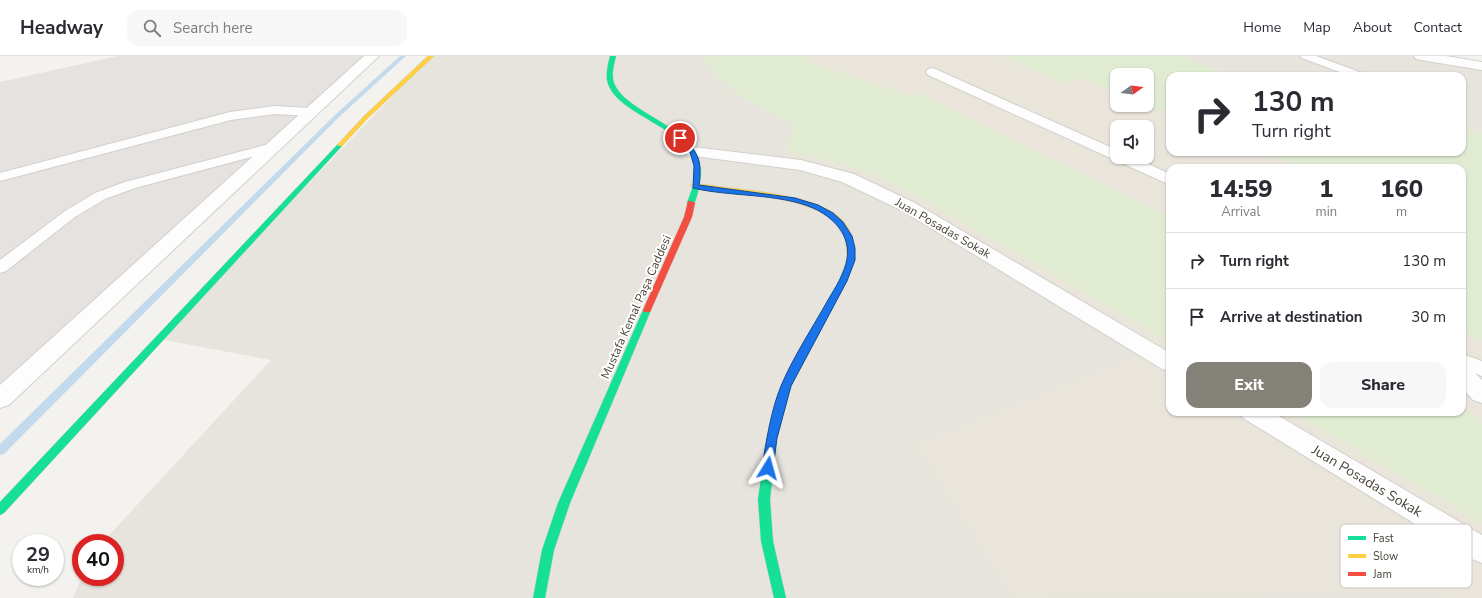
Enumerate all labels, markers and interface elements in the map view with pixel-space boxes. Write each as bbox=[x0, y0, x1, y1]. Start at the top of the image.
search box bbox=[127, 10, 407, 46]
text: Headway bbox=[20, 15, 103, 41]
icon: search bbox=[141, 17, 163, 39]
text: Search here bbox=[173, 18, 253, 38]
text: Home bbox=[1243, 18, 1281, 37]
text: Map bbox=[1303, 18, 1331, 37]
text: About bbox=[1353, 18, 1392, 37]
text: Contact bbox=[1414, 18, 1462, 37]
north arrow bbox=[1110, 68, 1154, 112]
map controls bbox=[1110, 68, 1154, 164]
text: 130 m bbox=[1252, 83, 1335, 121]
icon: right bbox=[1186, 88, 1238, 140]
text: Turn right bbox=[1252, 119, 1331, 143]
button: sound bbox=[1110, 120, 1154, 164]
pin bbox=[663, 121, 697, 155]
icon: arrive bbox=[669, 127, 691, 149]
text: 14:59 bbox=[1209, 173, 1273, 205]
text: 1 bbox=[1319, 173, 1334, 205]
text: 160 bbox=[1380, 173, 1423, 205]
street label: Juan Posadas Sokak bbox=[892, 194, 994, 262]
text: Arrival bbox=[1221, 203, 1260, 221]
text: min bbox=[1316, 203, 1337, 221]
text: m bbox=[1396, 203, 1407, 221]
street label: Mustafa Kemal Paşa Caddesi bbox=[597, 233, 675, 381]
icon: right bbox=[1186, 250, 1208, 272]
text: Turn right bbox=[1220, 251, 1289, 271]
text: 130 m bbox=[1402, 251, 1446, 271]
icon: arrive bbox=[1186, 306, 1208, 328]
text: Arrive at destination bbox=[1220, 307, 1363, 327]
text: 30 m bbox=[1411, 307, 1446, 327]
button: Exit bbox=[1186, 362, 1312, 408]
button: Share bbox=[1320, 362, 1446, 408]
street label: Juan Posadas Sokak bbox=[1307, 440, 1427, 522]
position arrow bbox=[747, 447, 789, 489]
legend bbox=[1340, 524, 1472, 588]
text: Fast bbox=[1373, 531, 1394, 546]
speed limit sign: 40 bbox=[72, 534, 124, 586]
text: 29 bbox=[26, 541, 50, 568]
text: Slow bbox=[1373, 549, 1398, 564]
text: km/h bbox=[27, 563, 49, 577]
text: Jam bbox=[1372, 567, 1392, 582]

